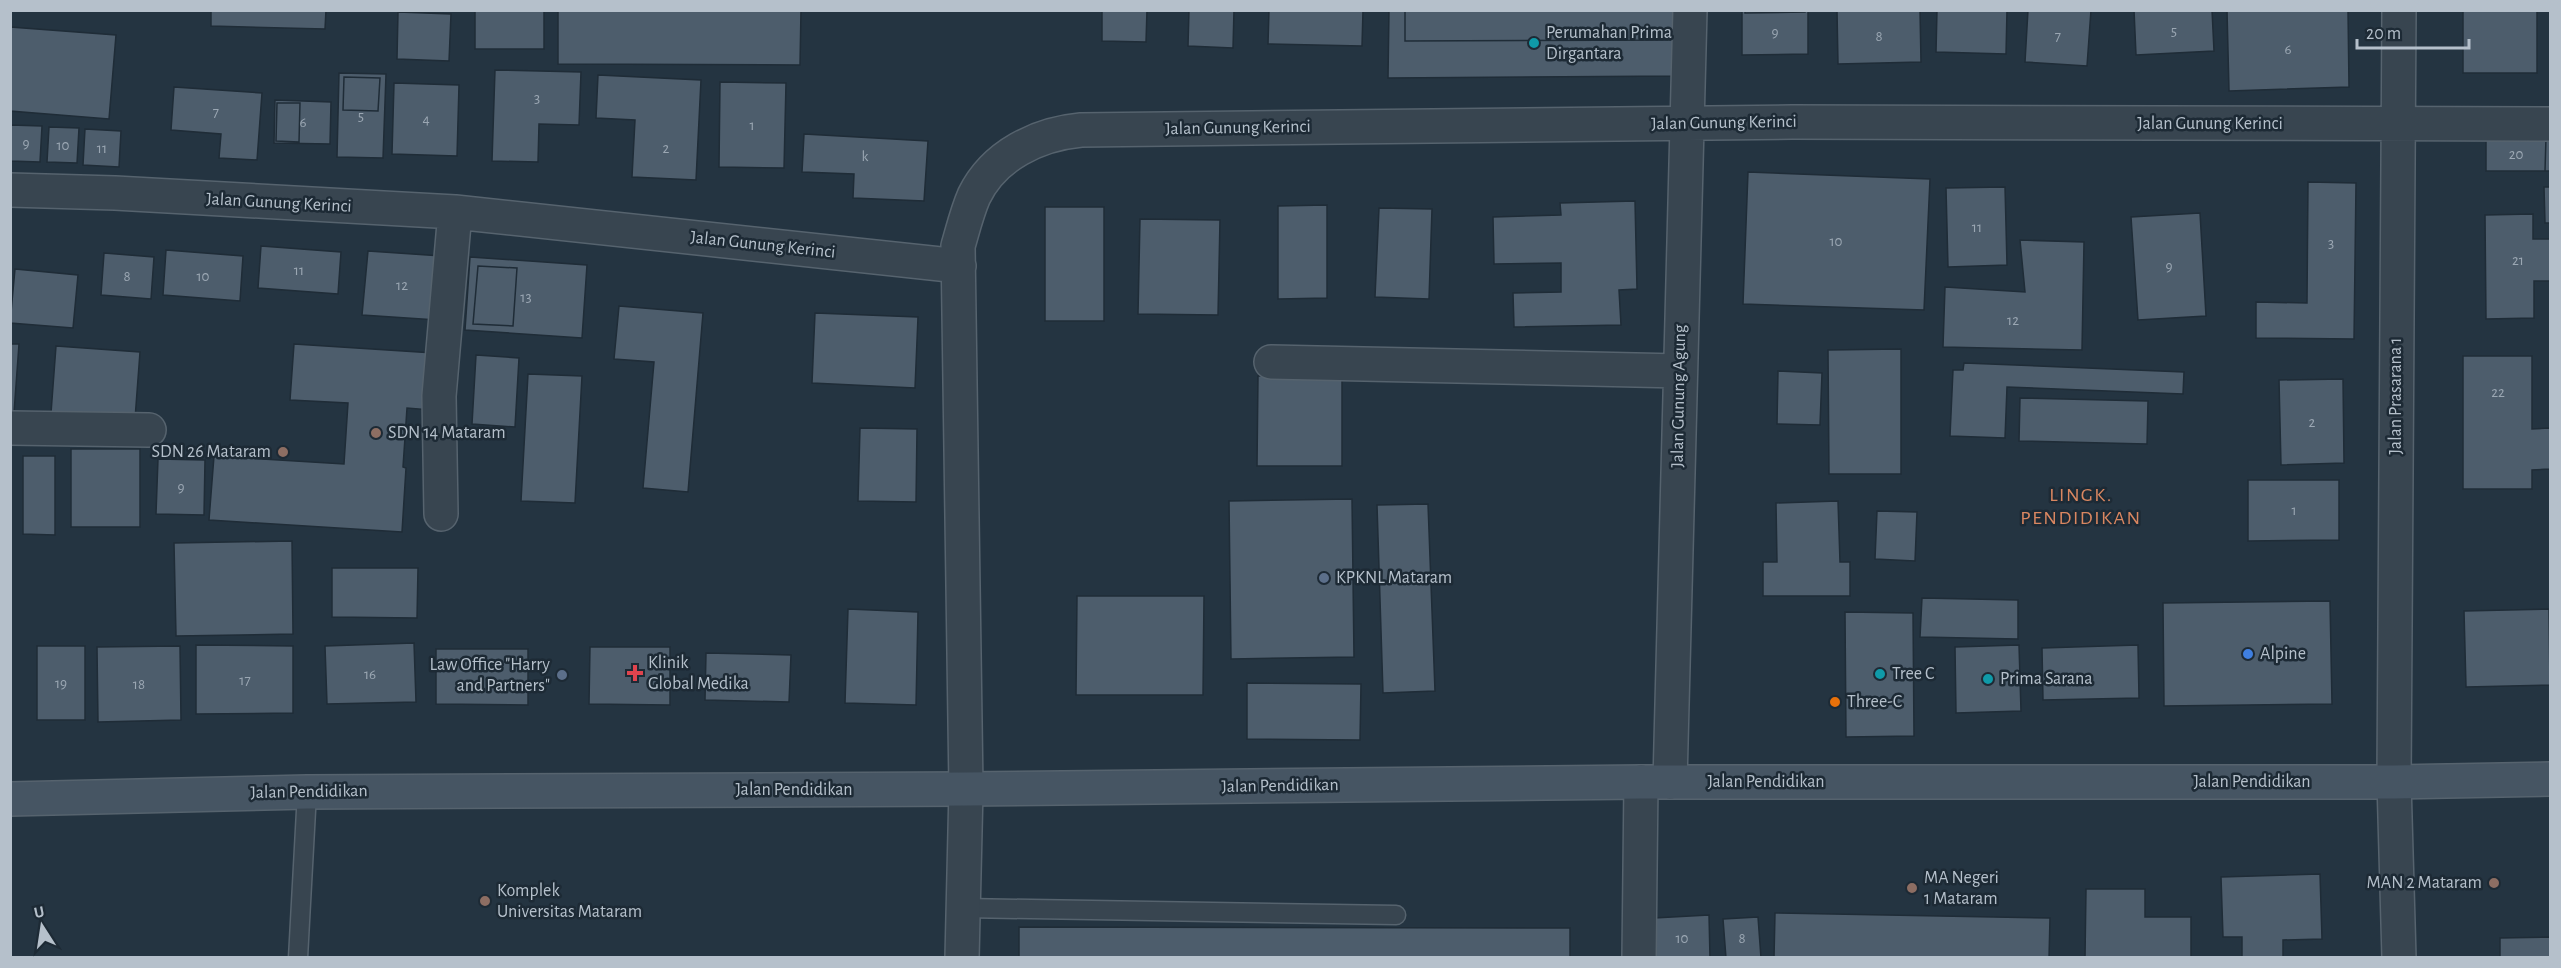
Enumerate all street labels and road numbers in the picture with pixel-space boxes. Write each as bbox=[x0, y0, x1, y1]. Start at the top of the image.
street label: Jalan Gunung Kerinci bbox=[1651, 113, 1797, 133]
street label: Jalan Gunung Kerinci bbox=[2137, 115, 2283, 133]
street label: Jalan Gunung Kerinci bbox=[1165, 118, 1311, 138]
street label: Jalan Gunung Kerinci bbox=[206, 190, 352, 216]
street label: Jalan Gunung Kerinci bbox=[690, 228, 836, 262]
street label: Jalan Gunung Agung bbox=[1669, 324, 1689, 468]
street label: Jalan Prasarana 1 bbox=[2387, 338, 2405, 454]
street label: Jalan Pendidikan bbox=[1707, 773, 1825, 791]
street label: Jalan Pendidikan bbox=[2193, 773, 2311, 791]
street label: Jalan Pendidikan bbox=[1221, 776, 1339, 796]
street label: Jalan Pendidikan bbox=[735, 781, 853, 799]
street label: Jalan Pendidikan bbox=[250, 782, 368, 802]

